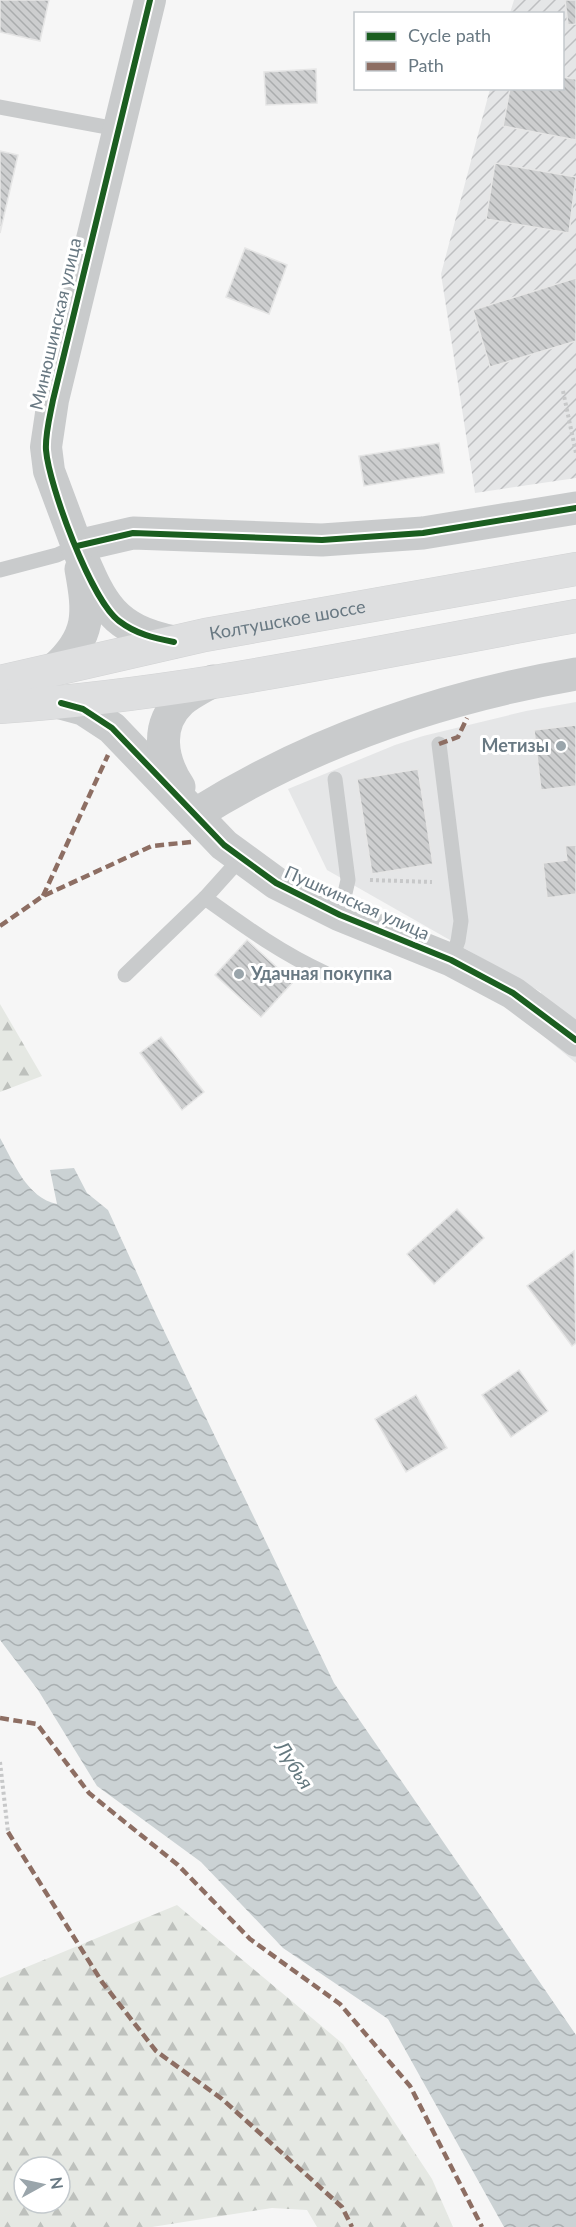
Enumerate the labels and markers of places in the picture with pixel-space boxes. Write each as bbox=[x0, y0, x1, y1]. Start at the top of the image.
place label: Метизы bbox=[482, 734, 549, 756]
marker: Метизы bbox=[554, 739, 568, 753]
place label: Удачная покупка bbox=[250, 962, 392, 984]
marker: Удачная покупка bbox=[232, 967, 246, 981]

